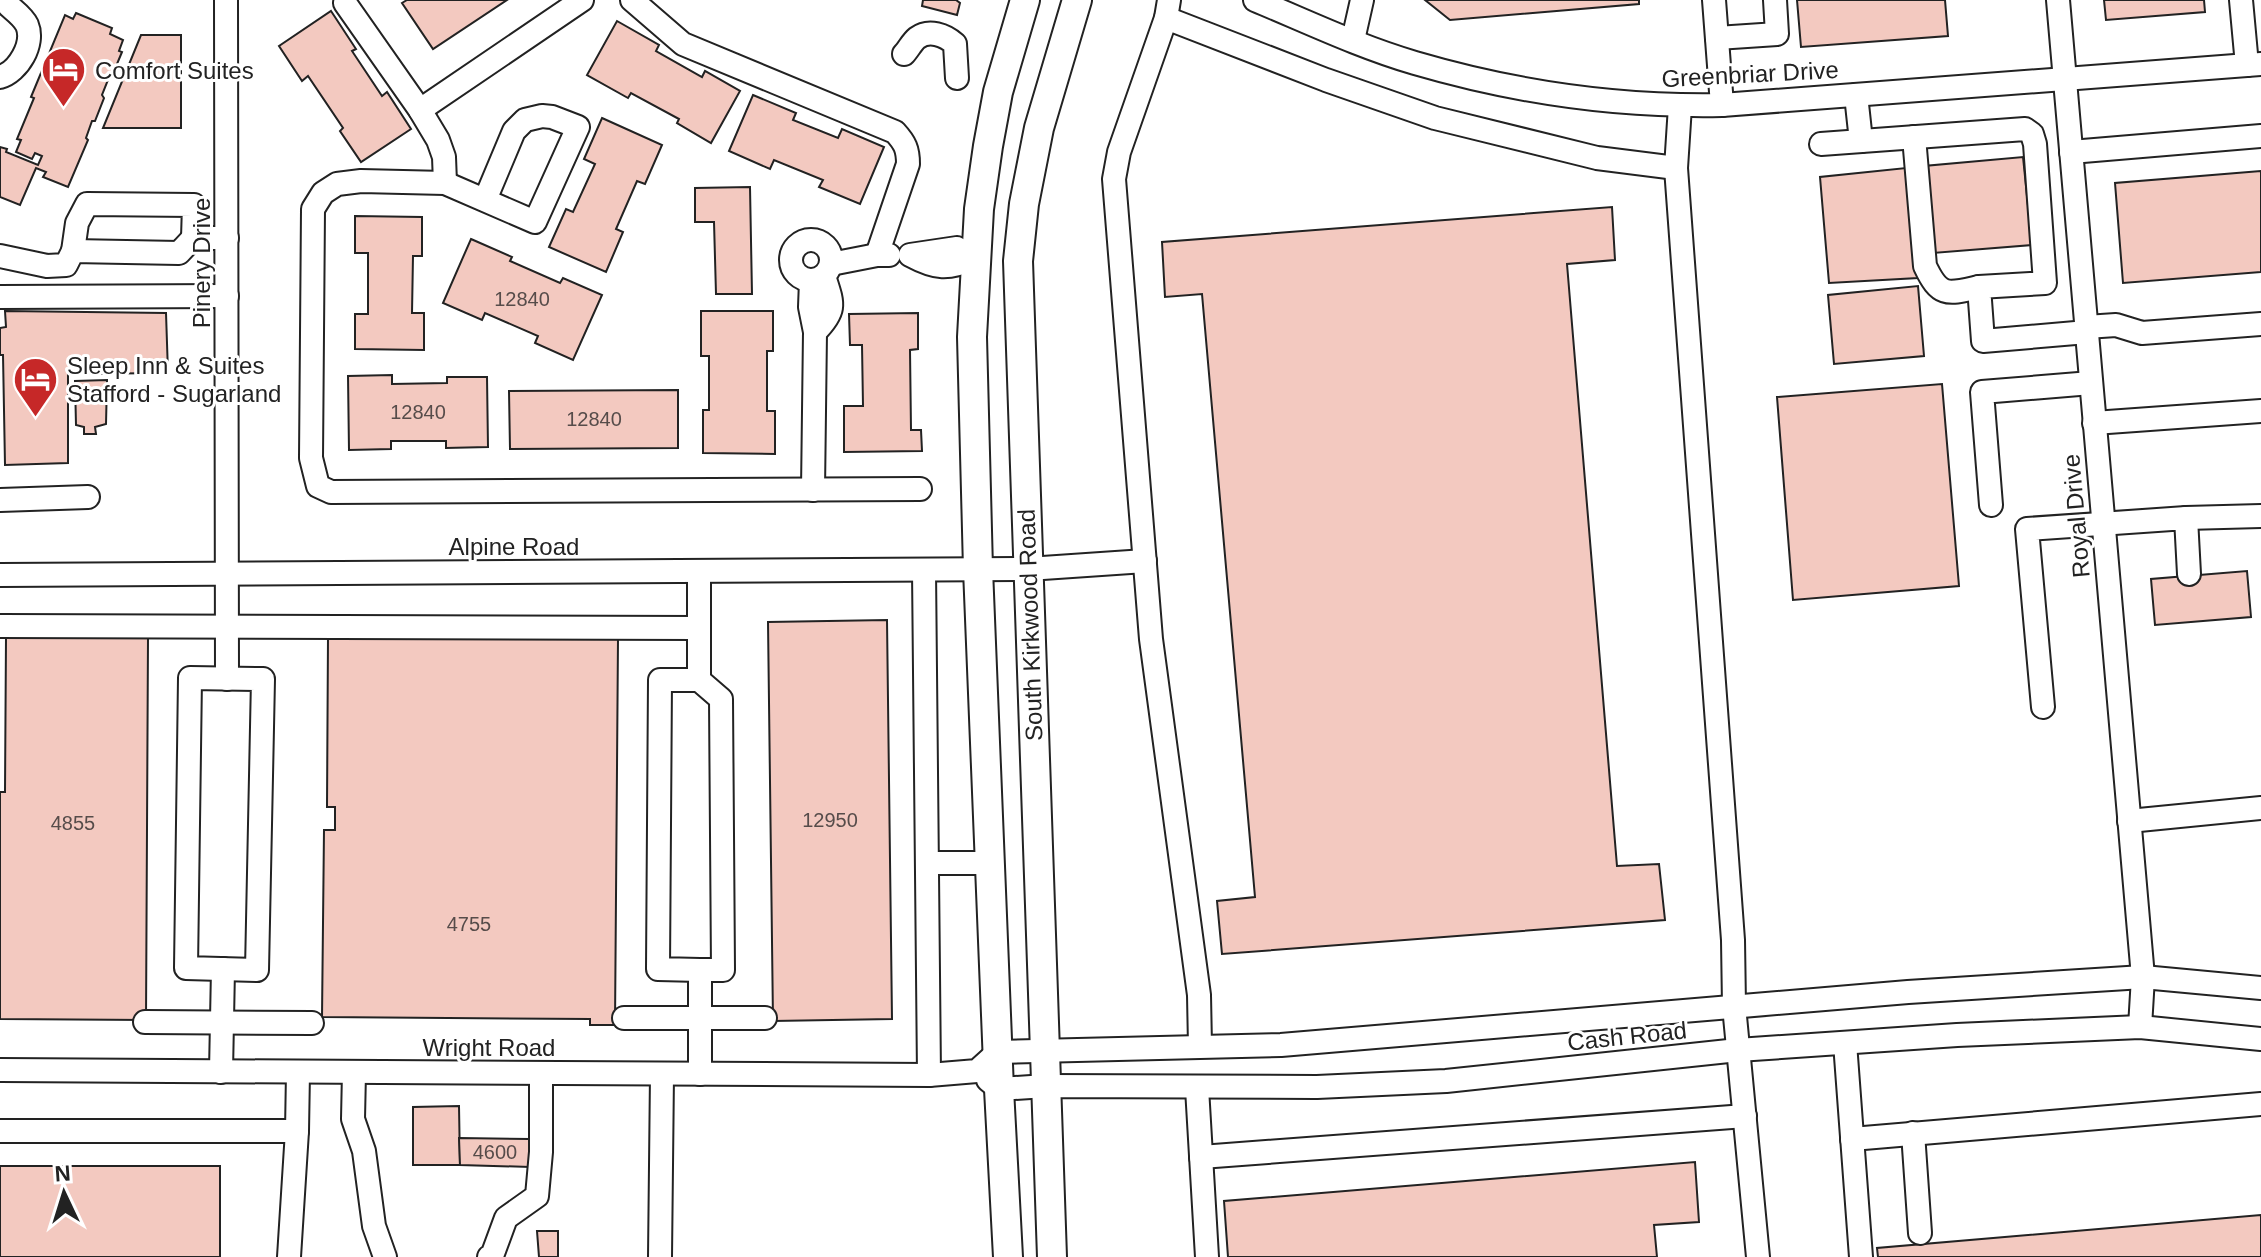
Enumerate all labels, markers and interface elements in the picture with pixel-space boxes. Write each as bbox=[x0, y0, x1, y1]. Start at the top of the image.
hotel icon: Comfort Suites bbox=[40, 46, 88, 109]
street label: Greenbriar Drive bbox=[1661, 56, 1839, 92]
place label: Comfort Suites bbox=[95, 57, 254, 84]
street label: Pinery Drive bbox=[188, 198, 215, 328]
house number: 12840 bbox=[494, 288, 550, 310]
place label: Sleep Inn & Suites Stafford - Sugarland bbox=[67, 352, 281, 407]
hotel icon: Sleep Inn & Suites Stafford - Sugarland bbox=[12, 355, 60, 418]
house number: 12840 bbox=[390, 401, 446, 423]
house number: 12840 bbox=[566, 408, 622, 430]
street label: Royal Drive bbox=[2057, 453, 2095, 579]
street label: South Kirkwood Road bbox=[1012, 509, 1048, 741]
street label: Alpine Road bbox=[449, 533, 579, 560]
house number: 12950 bbox=[802, 809, 858, 831]
house number: 4855 bbox=[51, 812, 95, 834]
house number: 4755 bbox=[447, 913, 491, 935]
street label: Cash Road bbox=[1566, 1016, 1688, 1056]
street label: Wright Road bbox=[423, 1034, 555, 1061]
house number: 4600 bbox=[473, 1141, 517, 1163]
north arrow bbox=[24, 1153, 104, 1233]
text: N bbox=[54, 1161, 71, 1187]

